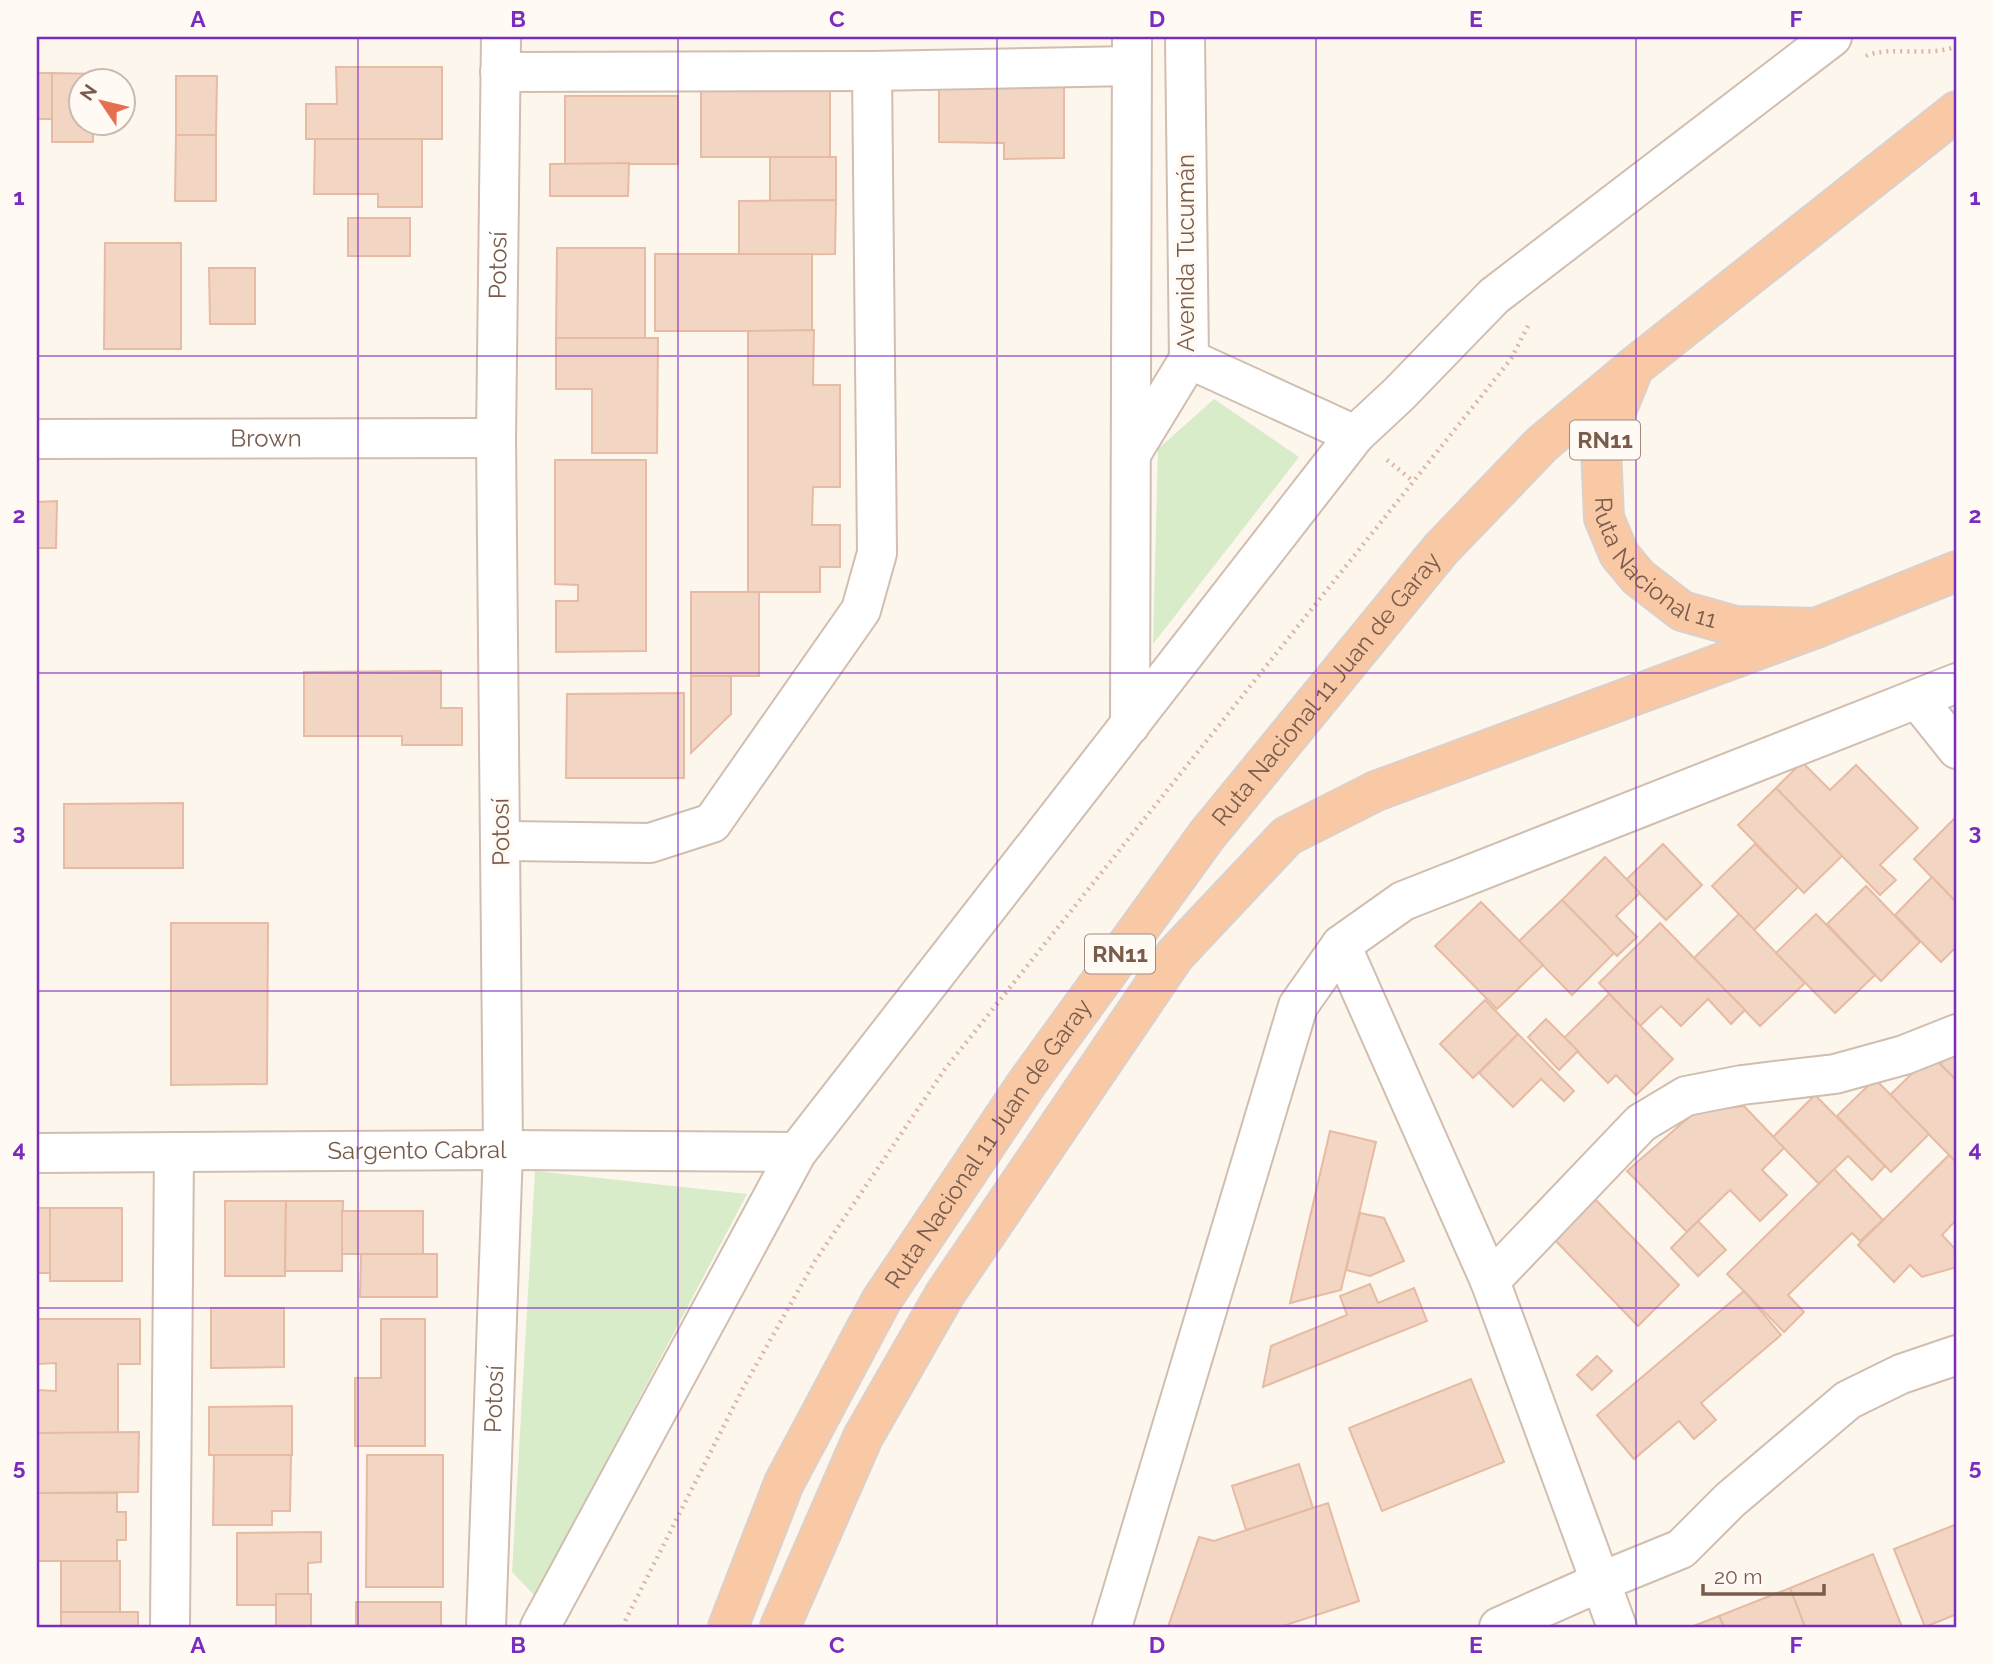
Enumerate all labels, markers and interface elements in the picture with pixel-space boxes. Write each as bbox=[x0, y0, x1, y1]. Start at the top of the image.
text: A bbox=[190, 5, 206, 32]
text: B bbox=[510, 5, 526, 32]
text: C bbox=[829, 5, 845, 32]
text: D bbox=[1149, 5, 1165, 32]
text: E bbox=[1469, 5, 1483, 32]
text: F bbox=[1789, 5, 1803, 32]
north arrow bbox=[66, 66, 136, 136]
text: N bbox=[75, 80, 101, 104]
street label: Avenida Tucumán bbox=[1171, 154, 1200, 352]
text: 1 bbox=[13, 183, 25, 210]
text: 1 bbox=[1969, 183, 1981, 210]
street label: Potosí bbox=[483, 231, 513, 299]
road number: RN11 bbox=[1570, 420, 1640, 460]
street label: Brown bbox=[230, 423, 302, 453]
street label: Ruta Nacional 11 bbox=[1589, 496, 1720, 634]
text: 2 bbox=[13, 501, 25, 528]
text: 2 bbox=[1969, 501, 1981, 528]
street label: Ruta Nacional 11 Juan de Garay bbox=[1206, 546, 1446, 831]
street label: Potosí bbox=[485, 797, 516, 866]
text: 3 bbox=[13, 818, 25, 845]
text: 3 bbox=[1969, 818, 1981, 845]
road number: RN11 bbox=[1085, 934, 1155, 973]
street label: Ruta Nacional 11 Juan de Garay bbox=[878, 993, 1097, 1294]
text: 4 bbox=[12, 1135, 26, 1162]
street label: Sargento Cabral bbox=[327, 1135, 507, 1165]
text: 4 bbox=[1968, 1135, 1982, 1162]
street label: Potosí bbox=[478, 1364, 509, 1434]
text: 5 bbox=[13, 1453, 26, 1480]
text: 5 bbox=[1969, 1453, 1982, 1480]
scale bar bbox=[1703, 1552, 1824, 1596]
text: 20 m bbox=[1714, 1564, 1762, 1589]
text: A bbox=[190, 1631, 206, 1658]
text: B bbox=[510, 1631, 526, 1658]
text: C bbox=[829, 1631, 845, 1658]
text: D bbox=[1149, 1631, 1165, 1658]
text: E bbox=[1469, 1631, 1483, 1658]
text: F bbox=[1789, 1631, 1803, 1658]

